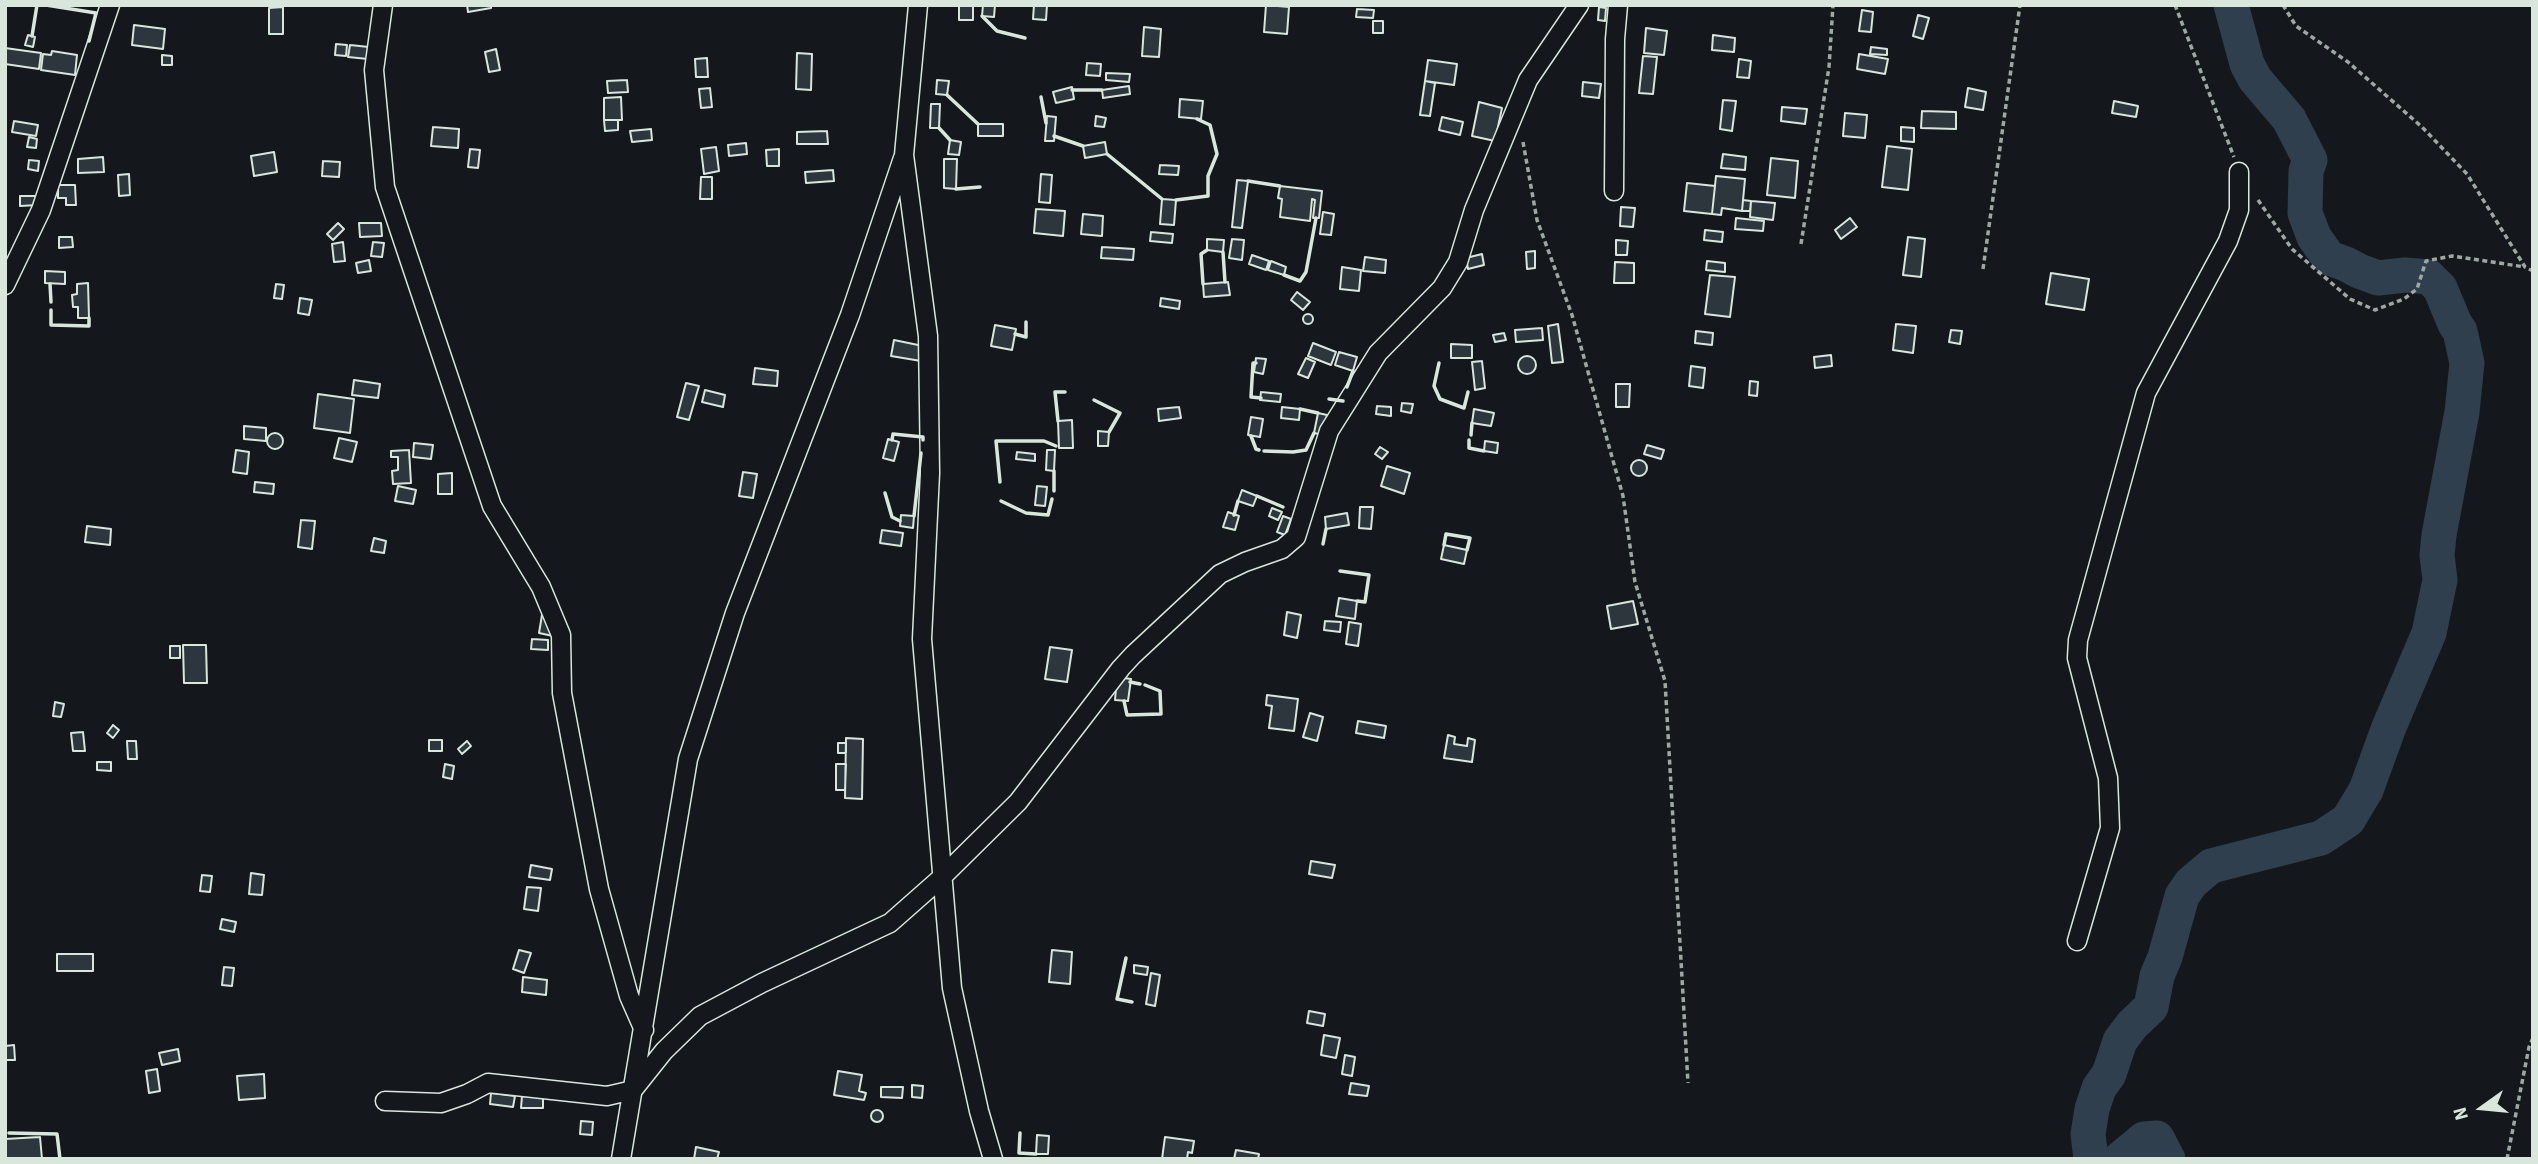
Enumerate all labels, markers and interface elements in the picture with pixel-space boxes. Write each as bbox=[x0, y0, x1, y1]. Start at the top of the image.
north arrow bbox=[2447, 1073, 2517, 1143]
text: N bbox=[2447, 1104, 2476, 1123]

